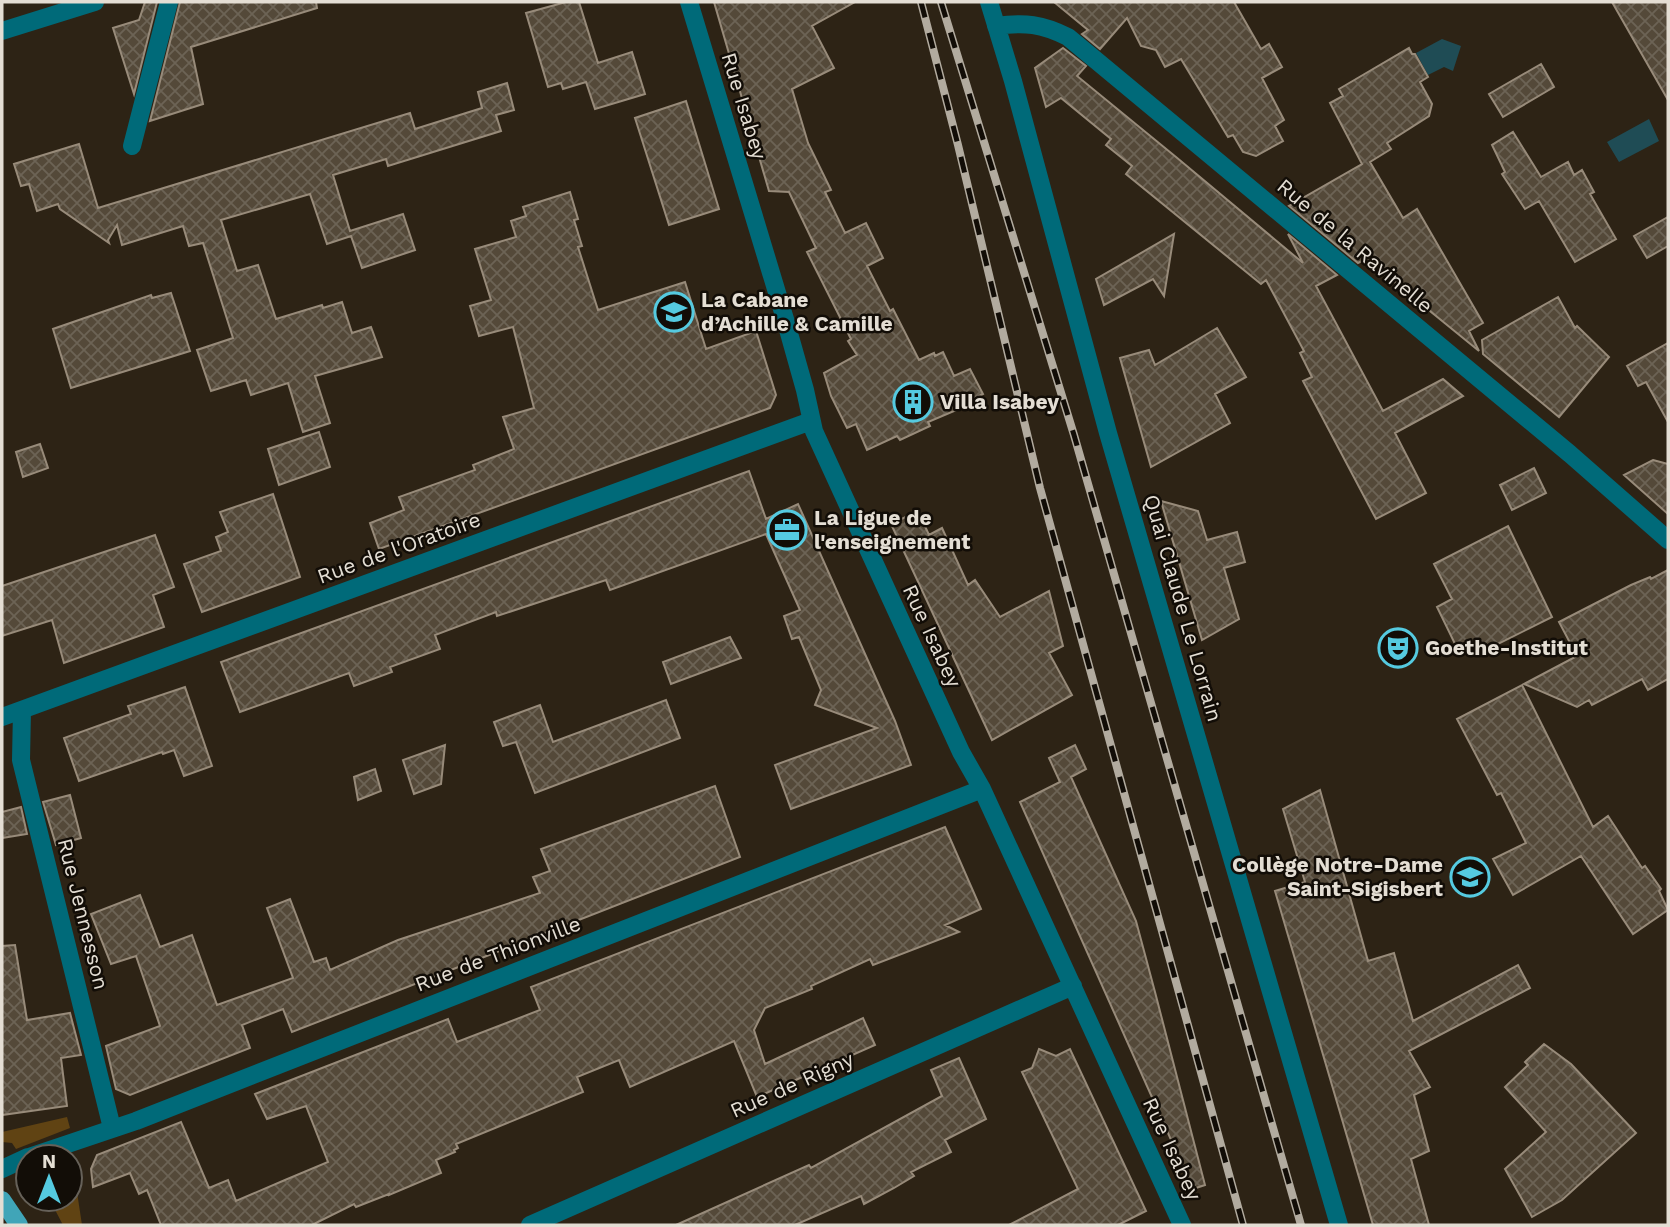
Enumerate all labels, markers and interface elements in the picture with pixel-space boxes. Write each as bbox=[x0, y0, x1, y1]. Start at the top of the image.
street label: Rue Isabey bbox=[716, 49, 773, 163]
street label: Rue de la Ravinelle bbox=[1272, 173, 1438, 318]
place label: La Cabane d’Achille & Camille bbox=[701, 287, 893, 336]
school or university icon: La Cabane d’Achille & Camille bbox=[653, 291, 695, 333]
building icon: Villa Isabey bbox=[892, 381, 934, 423]
place label: Villa Isabey bbox=[940, 389, 1059, 414]
street label: Quai Claude Le Lorrain bbox=[1139, 491, 1228, 724]
place label: La Ligue de l'enseignement bbox=[814, 505, 970, 554]
street label: Rue de l'Oratoire bbox=[314, 506, 484, 589]
office icon: La Ligue de l'enseignement bbox=[766, 509, 808, 551]
street label: Rue Isabey bbox=[898, 580, 967, 691]
theatre icon: Goethe-Institut bbox=[1377, 627, 1419, 669]
place label: Goethe-Institut bbox=[1425, 635, 1588, 660]
street label: Rue Jennesson bbox=[53, 836, 114, 992]
place label: Collège Notre-Dame Saint-Sigisbert bbox=[1232, 852, 1443, 901]
school or university icon: Collège Notre-Dame Saint-Sigisbert bbox=[1449, 856, 1491, 898]
street label: Rue de Thionville bbox=[411, 910, 584, 997]
street label: Rue de Rigny bbox=[726, 1046, 858, 1123]
street label: Rue Isabey bbox=[1138, 1093, 1207, 1204]
north arrow bbox=[14, 1143, 84, 1213]
text: N bbox=[42, 1150, 56, 1173]

